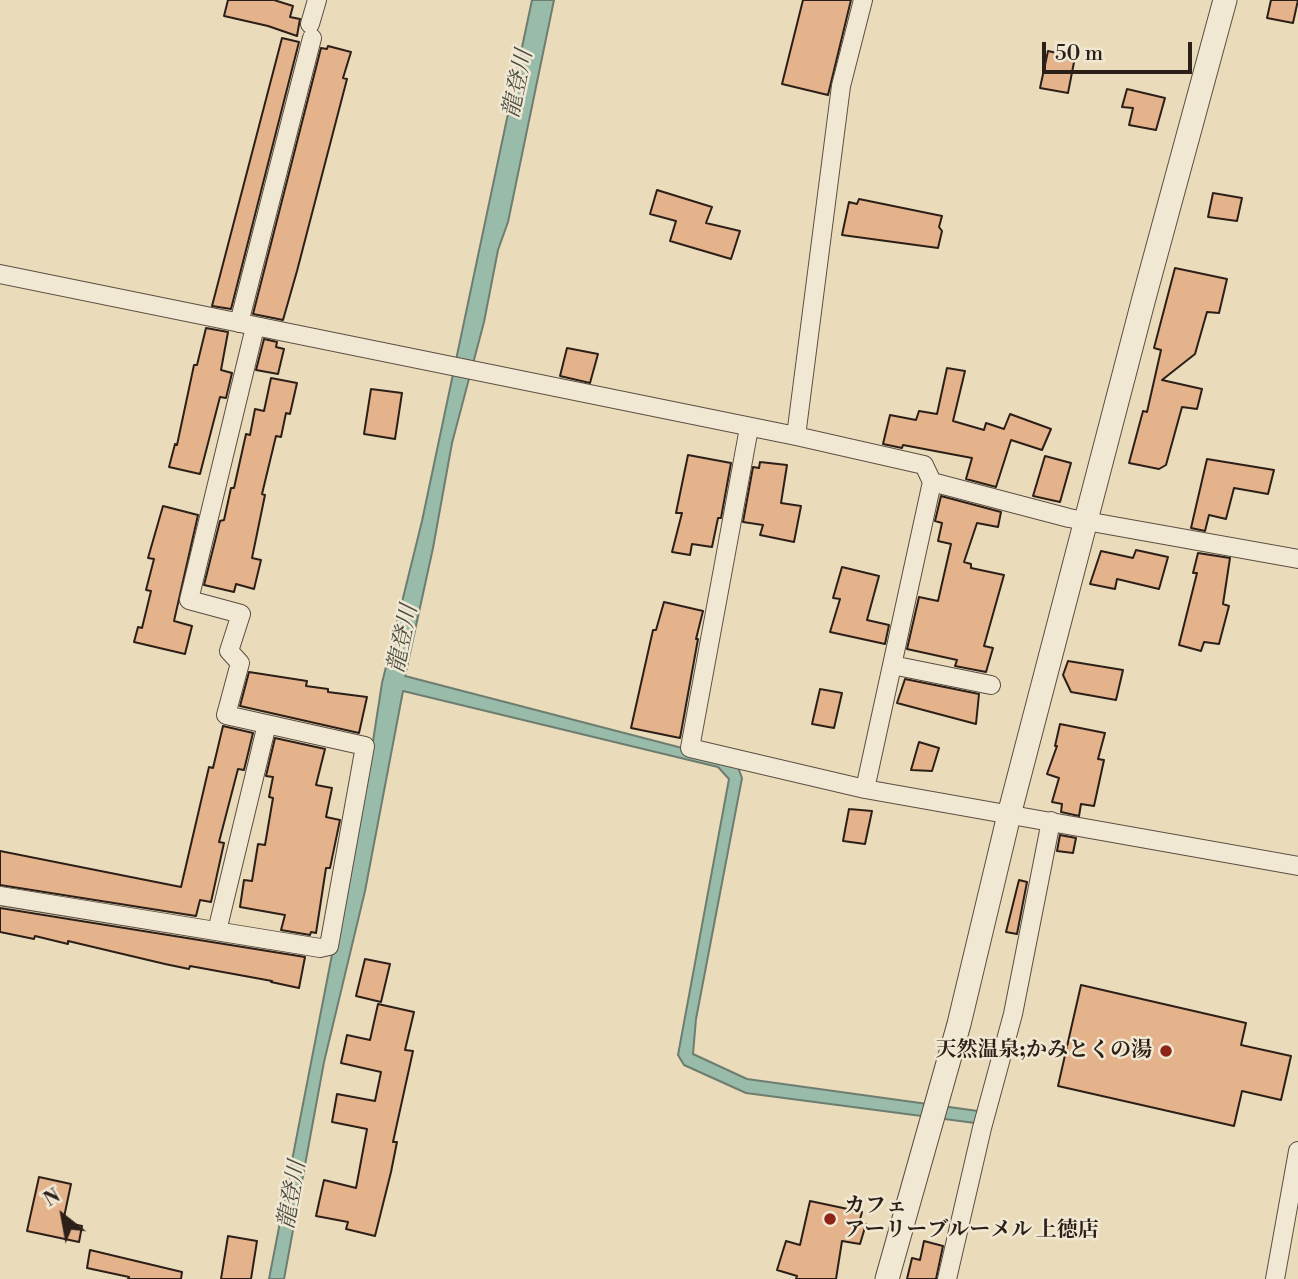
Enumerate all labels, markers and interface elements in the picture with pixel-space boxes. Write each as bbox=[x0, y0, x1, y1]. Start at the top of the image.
scale bar bbox=[1046, 28, 1196, 72]
text: 50 m bbox=[1055, 41, 1103, 67]
water label: 龍登川 bbox=[498, 47, 540, 121]
water label: 龍登川 bbox=[383, 602, 425, 676]
place label: 天然温泉;かみとくの湯 bbox=[936, 1038, 1152, 1064]
marker: 天然温泉;かみとくの湯 bbox=[1158, 1043, 1174, 1059]
water label: 龍登川 bbox=[273, 1159, 313, 1231]
north arrow bbox=[28, 1181, 98, 1251]
text: N bbox=[40, 1184, 65, 1212]
place label: カフェ アーリーブルーメル 上徳店 bbox=[844, 1194, 1099, 1244]
marker: カフェ アーリーブルーメル 上徳店 bbox=[822, 1211, 838, 1227]

